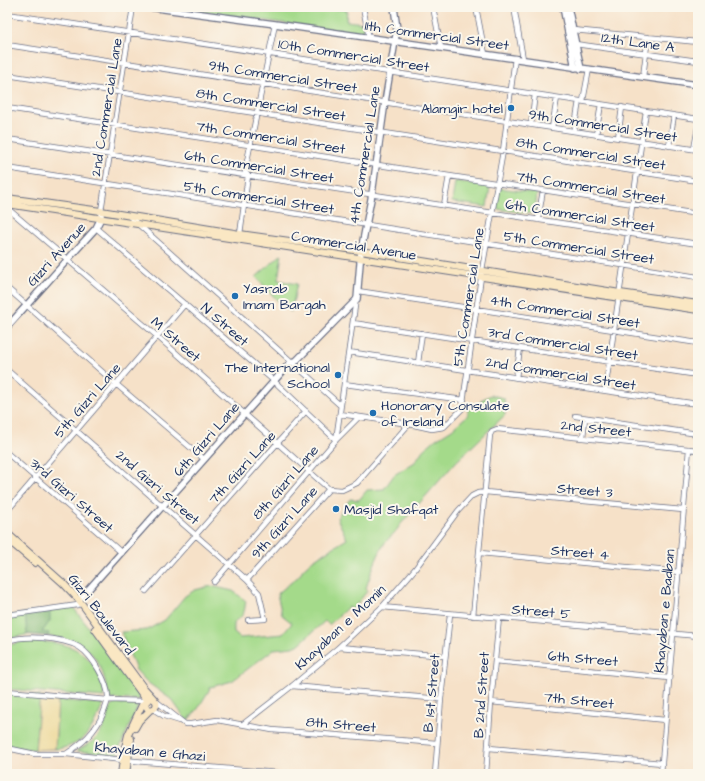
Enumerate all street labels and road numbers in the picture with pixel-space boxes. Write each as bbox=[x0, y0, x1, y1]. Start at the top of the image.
street label: 11th Commercial Street bbox=[363, 16, 511, 56]
street label: 12th Lane A bbox=[600, 28, 676, 58]
street label: 10th Commercial Street bbox=[277, 34, 431, 78]
street label: 2nd Commercial Lane bbox=[86, 36, 128, 178]
street label: 9th Commercial Street bbox=[207, 55, 359, 99]
street label: 8th Commercial Street bbox=[195, 83, 347, 127]
street label: 4th Commercial Lane bbox=[344, 84, 386, 226]
street label: 9th Commercial Street bbox=[527, 104, 679, 148]
street label: 7th Commercial Street bbox=[195, 116, 347, 160]
street label: 8th Commercial Street bbox=[515, 132, 667, 176]
street label: 6th Commercial Street bbox=[183, 145, 335, 189]
street label: 7th Commercial Street bbox=[515, 166, 667, 210]
street label: 5th Commercial Street bbox=[182, 176, 336, 220]
street label: 6th Commercial Street bbox=[504, 194, 656, 238]
street label: Gizri Avenue bbox=[23, 218, 91, 291]
street label: Commercial Avenue bbox=[290, 226, 418, 266]
street label: 5th Commercial Lane bbox=[448, 226, 490, 368]
street label: 5th Commercial Street bbox=[502, 226, 656, 270]
street label: 4th Commercial Street bbox=[488, 290, 642, 334]
street label: N Street bbox=[196, 298, 253, 351]
street label: M Street bbox=[146, 312, 205, 367]
street label: 3rd Commercial Street bbox=[486, 322, 640, 366]
street label: 2nd Commercial Street bbox=[484, 352, 638, 396]
street label: 5th Gizri Lane bbox=[49, 358, 126, 443]
street label: 6th Gizri Lane bbox=[169, 398, 245, 481]
street label: 2nd Street bbox=[560, 415, 633, 443]
street label: 7th Gizri Lane bbox=[204, 426, 281, 509]
street label: 8th Gizri Lane bbox=[248, 441, 324, 524]
street label: 2nd Gizri Street bbox=[111, 446, 204, 530]
street label: 3rd Gizri Street bbox=[25, 454, 118, 538]
street label: Street 3 bbox=[556, 479, 614, 503]
street label: 9th Gizri Lane bbox=[247, 482, 323, 563]
street label: Street 4 bbox=[550, 540, 610, 566]
street label: Khayaban e Badban bbox=[650, 548, 680, 674]
street label: Gizri Boulevard bbox=[63, 570, 139, 659]
street label: Khayaban e Momin bbox=[291, 580, 390, 675]
street label: Street 5 bbox=[511, 599, 571, 625]
street label: 6th Street bbox=[547, 646, 619, 672]
street label: B 2nd Street bbox=[469, 651, 495, 739]
street label: B 1st Street bbox=[419, 653, 445, 733]
street label: 7th Street bbox=[543, 687, 615, 715]
street label: 8th Street bbox=[305, 712, 377, 738]
street label: Khayaban e Ghazi bbox=[94, 737, 206, 767]

